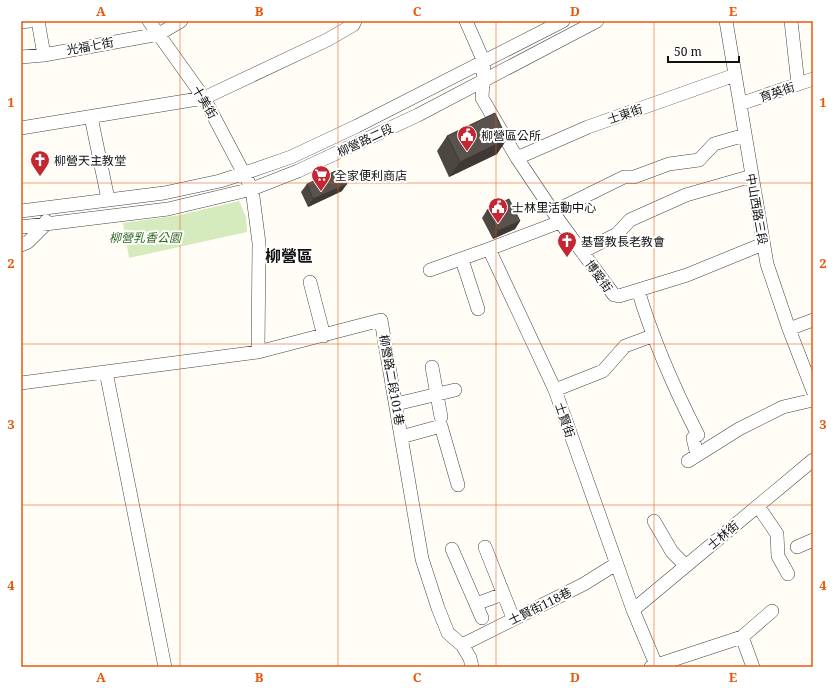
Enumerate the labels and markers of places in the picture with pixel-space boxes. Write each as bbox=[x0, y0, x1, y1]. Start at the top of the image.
public building icon: 柳營區公所 bbox=[456, 124, 478, 152]
place label: 柳營區公所 bbox=[481, 127, 541, 144]
church icon: 柳營天主教堂 bbox=[29, 149, 51, 177]
place label: 柳營天主教堂 bbox=[54, 152, 126, 169]
supermarket icon: 全家便利商店 bbox=[310, 164, 332, 192]
place label: 全家便利商店 bbox=[335, 167, 407, 184]
public building icon: 士林里活動中心 bbox=[487, 196, 509, 224]
place label: 士林里活動中心 bbox=[512, 199, 596, 216]
church icon: 基督教長老教會 bbox=[556, 230, 578, 258]
place label: 基督教長老教會 bbox=[581, 233, 665, 250]

